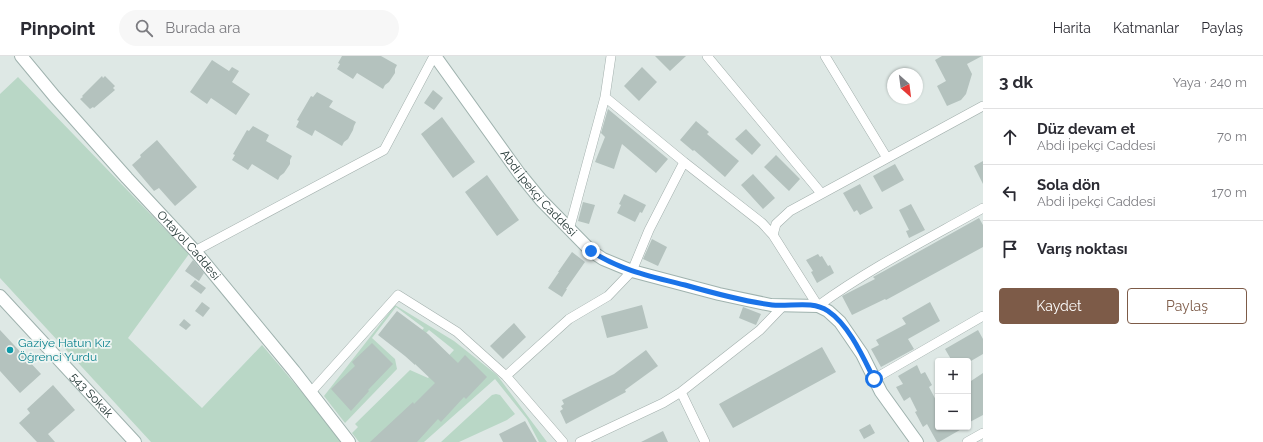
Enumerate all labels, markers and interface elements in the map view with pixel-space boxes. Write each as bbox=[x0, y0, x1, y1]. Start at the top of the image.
search box bbox=[119, 10, 399, 46]
text: Pinpoint bbox=[20, 17, 95, 39]
icon: search bbox=[133, 17, 155, 39]
text: Burada ara bbox=[165, 19, 241, 37]
text: Harita bbox=[1053, 20, 1091, 36]
text: Katmanlar bbox=[1113, 20, 1179, 36]
text: Paylaş bbox=[1201, 20, 1243, 36]
north arrow bbox=[887, 68, 923, 104]
text: 3 dk bbox=[999, 72, 1033, 92]
text: Yaya · 240 m bbox=[1173, 75, 1247, 90]
text: Düz devam et bbox=[1037, 120, 1135, 138]
icon: ahead bbox=[999, 126, 1021, 148]
text: 70 m bbox=[1217, 129, 1247, 144]
text: Abdi İpekçi Caddesi bbox=[1037, 138, 1156, 153]
street label: Abdi İpekçi Caddesi bbox=[498, 147, 580, 239]
text: Sola dön bbox=[1037, 176, 1100, 194]
icon: left bbox=[999, 182, 1021, 204]
text: 170 m bbox=[1211, 185, 1247, 200]
text: Abdi İpekçi Caddesi bbox=[1037, 194, 1156, 209]
street label: Ortayol Caddesi bbox=[154, 208, 223, 283]
icon: arrive bbox=[999, 238, 1021, 260]
text: Varış noktası bbox=[1037, 240, 1128, 258]
route end bbox=[582, 242, 600, 260]
button: Kaydet bbox=[999, 288, 1119, 324]
button: Paylaş bbox=[1127, 288, 1247, 324]
place label: Gaziye Hatun Kız Öğrenci Yurdu bbox=[18, 336, 111, 364]
marker: Gaziye Hatun Kız Öğrenci Yurdu bbox=[5, 345, 15, 355]
map controls bbox=[935, 358, 971, 430]
button: + bbox=[935, 358, 971, 394]
street label: 543 Sokak bbox=[67, 370, 116, 421]
route start bbox=[865, 370, 883, 388]
button: − bbox=[935, 394, 971, 430]

